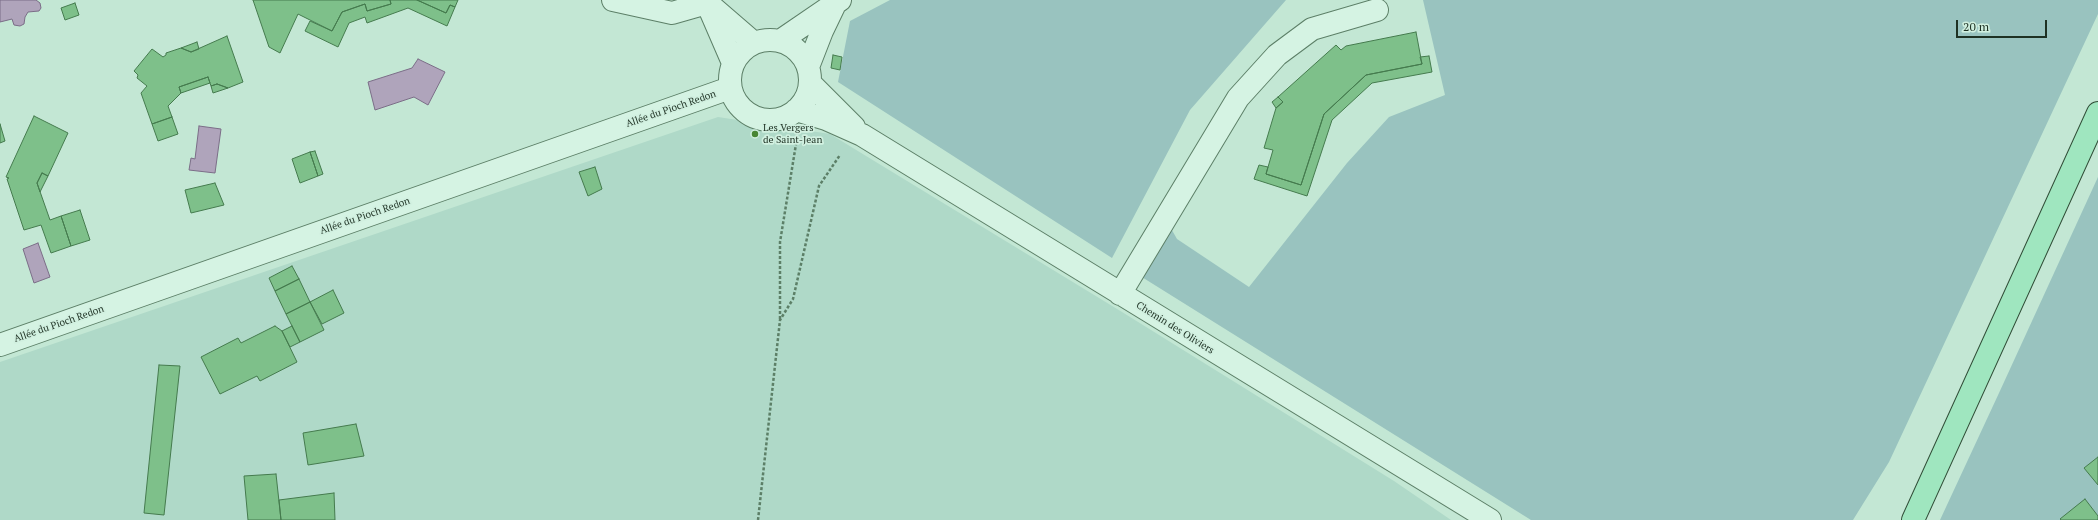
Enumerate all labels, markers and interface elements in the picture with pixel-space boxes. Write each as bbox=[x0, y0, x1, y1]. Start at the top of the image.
scale bar bbox=[1958, 12, 2049, 38]
text: 20 m bbox=[1963, 19, 1989, 34]
street label: Allée du Pioch Redon bbox=[624, 88, 718, 130]
place label: Les Vergers de Saint-Jean bbox=[763, 122, 822, 146]
marker: Les Vergers de Saint-Jean bbox=[750, 129, 760, 139]
street label: Allée du Pioch Redon bbox=[318, 195, 412, 237]
street label: Chemin des Oliviers bbox=[1134, 299, 1216, 357]
street label: Allée du Pioch Redon bbox=[12, 303, 106, 345]

